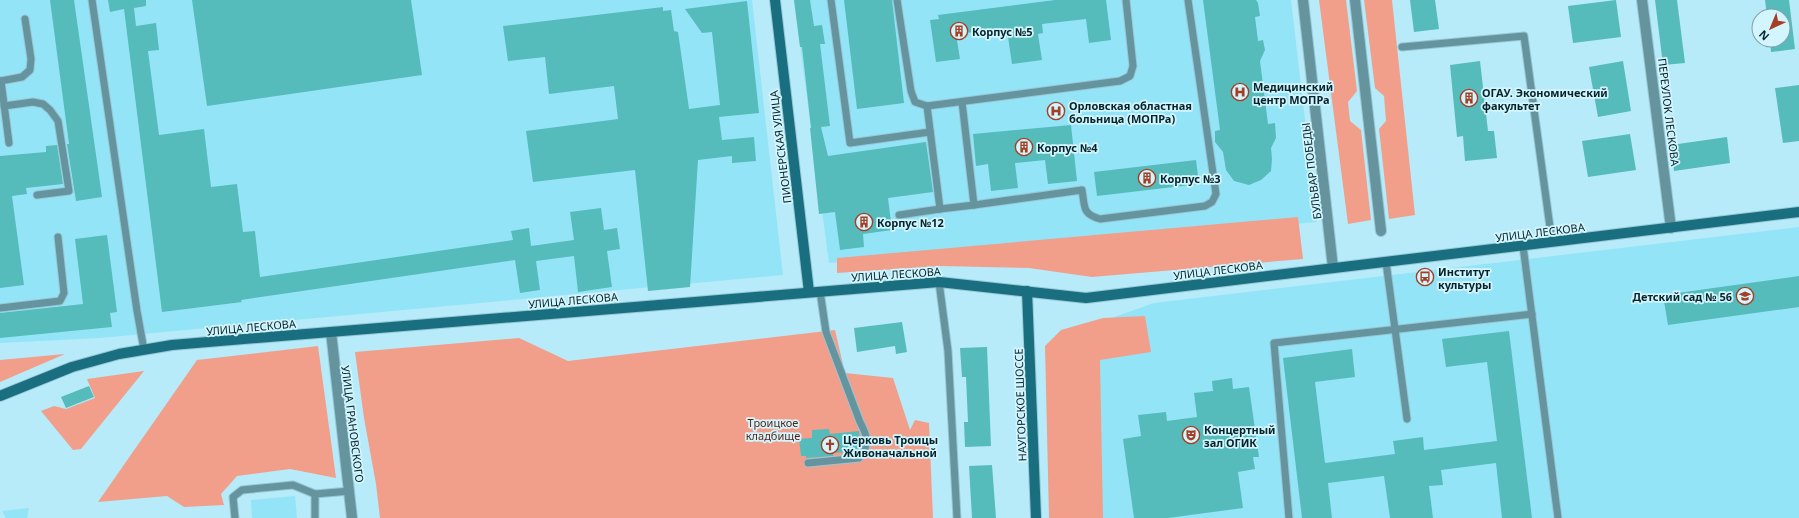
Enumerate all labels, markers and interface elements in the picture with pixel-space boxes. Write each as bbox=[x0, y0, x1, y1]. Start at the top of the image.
north arrow bbox=[1751, 8, 1791, 48]
building icon: Корпус №5 bbox=[949, 21, 969, 41]
place label: Корпус №5 bbox=[972, 24, 1033, 39]
text: N bbox=[1755, 27, 1772, 44]
street label: ПЕРЕУЛОК ЛЕСКОВА bbox=[1655, 57, 1683, 168]
place label: Медицинский центр МОПРа bbox=[1253, 79, 1333, 107]
hospital icon: Медицинский центр МОПРа bbox=[1230, 82, 1250, 102]
place label: ОГАУ. Экономический факультет bbox=[1482, 85, 1608, 113]
building icon: ОГАУ. Экономический факультет bbox=[1459, 88, 1479, 108]
street label: ПИОНЕРСКАЯ УЛИЦА bbox=[766, 89, 794, 204]
place label: Орловская областная больница (МОПРа) bbox=[1069, 98, 1192, 126]
hospital icon: Орловская областная больница (МОПРа) bbox=[1046, 101, 1066, 121]
street label: БУЛЬВАР ПОБЕДЫ bbox=[1298, 122, 1324, 220]
building icon: Корпус №4 bbox=[1014, 137, 1034, 157]
place label: Корпус №4 bbox=[1037, 140, 1098, 155]
building icon: Корпус №3 bbox=[1137, 168, 1157, 188]
place label: Корпус №3 bbox=[1160, 171, 1221, 186]
building icon: Корпус №12 bbox=[854, 212, 874, 232]
place label: Корпус №12 bbox=[877, 215, 944, 230]
street label: УЛИЦА ЛЕСКОВА bbox=[1495, 219, 1586, 245]
street label: УЛИЦА ЛЕСКОВА bbox=[1173, 257, 1264, 283]
street label: УЛИЦА ЛЕСКОВА bbox=[851, 263, 942, 285]
place label: Институт культуры bbox=[1438, 264, 1491, 292]
bus stop icon: Институт культуры bbox=[1415, 267, 1435, 287]
school or university icon: Детский сад № 56 bbox=[1735, 286, 1755, 306]
street label: УЛИЦА ЛЕСКОВА bbox=[528, 289, 619, 311]
place label: Детский сад № 56 bbox=[1633, 289, 1732, 304]
street label: УЛИЦА ЛЕСКОВА bbox=[206, 316, 297, 338]
street label: НАУГОРСКОЕ ШОССЕ bbox=[1011, 348, 1029, 462]
street label: УЛИЦА ГРАНОВСКОГО bbox=[338, 365, 368, 483]
park label: Троицкое кладбище bbox=[746, 415, 800, 443]
place label: Концертный зал ОГИК bbox=[1204, 422, 1275, 450]
theatre icon: Концертный зал ОГИК bbox=[1181, 425, 1201, 445]
place label: Церковь Троицы Живоначальной bbox=[843, 432, 938, 460]
church icon: Церковь Троицы Живоначальной bbox=[820, 435, 840, 455]

